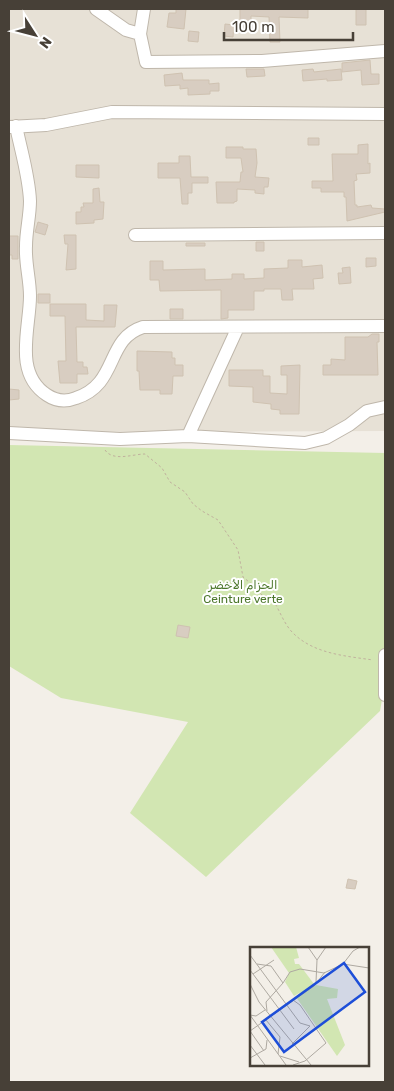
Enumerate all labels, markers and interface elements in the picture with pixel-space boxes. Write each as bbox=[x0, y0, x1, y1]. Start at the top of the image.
north arrow bbox=[10, 10, 60, 60]
scale bar bbox=[224, 10, 353, 42]
text: 100 m bbox=[232, 18, 274, 36]
text: N bbox=[35, 33, 55, 51]
park label: الحزام الأخضر Ceinture verte bbox=[203, 578, 283, 606]
inset map bbox=[250, 947, 369, 1066]

